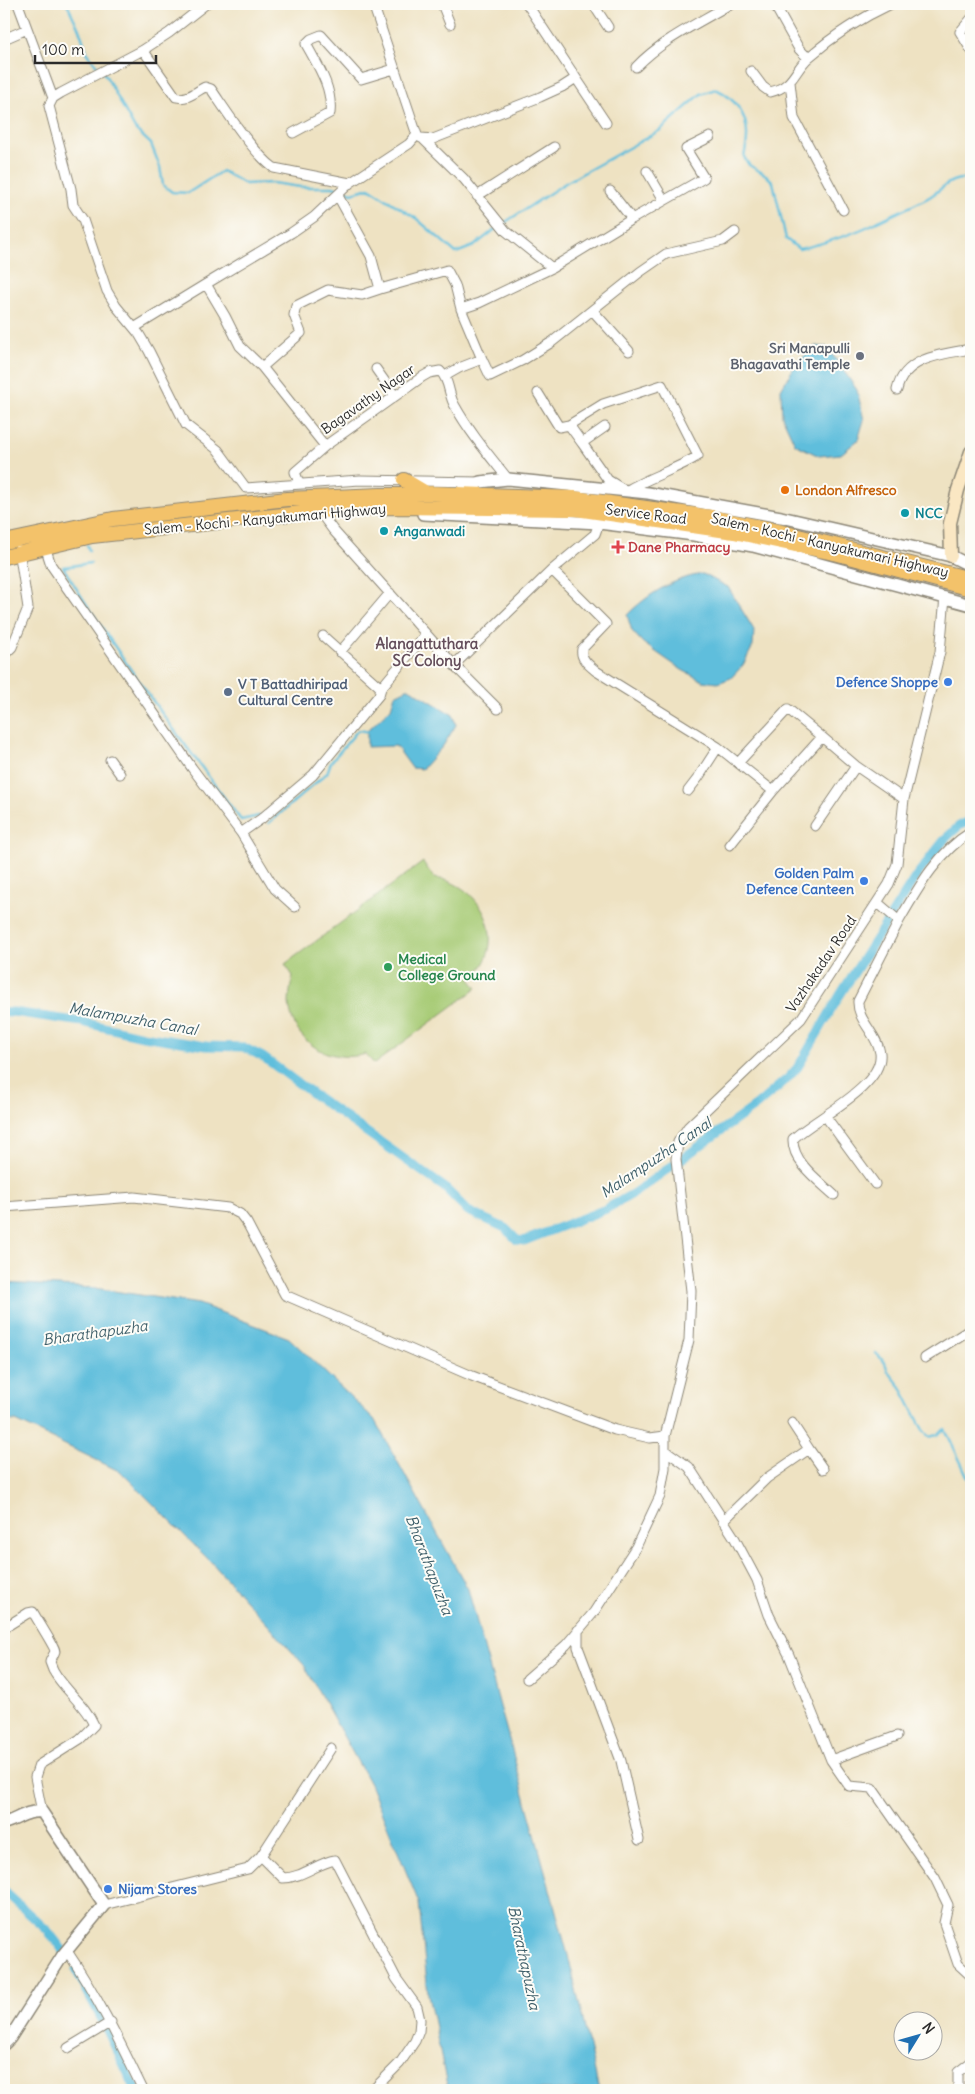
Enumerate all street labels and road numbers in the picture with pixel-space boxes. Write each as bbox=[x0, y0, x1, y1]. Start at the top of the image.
street label: Bagavathy Nagar bbox=[318, 360, 419, 438]
street label: Salem - Kochi - Kanyakumari Highway bbox=[143, 499, 387, 539]
street label: Service Road bbox=[604, 500, 688, 528]
street label: Salem - Kochi - Kanyakumari Highway bbox=[710, 509, 950, 581]
street label: Vazhakadav Road bbox=[782, 912, 860, 1016]

